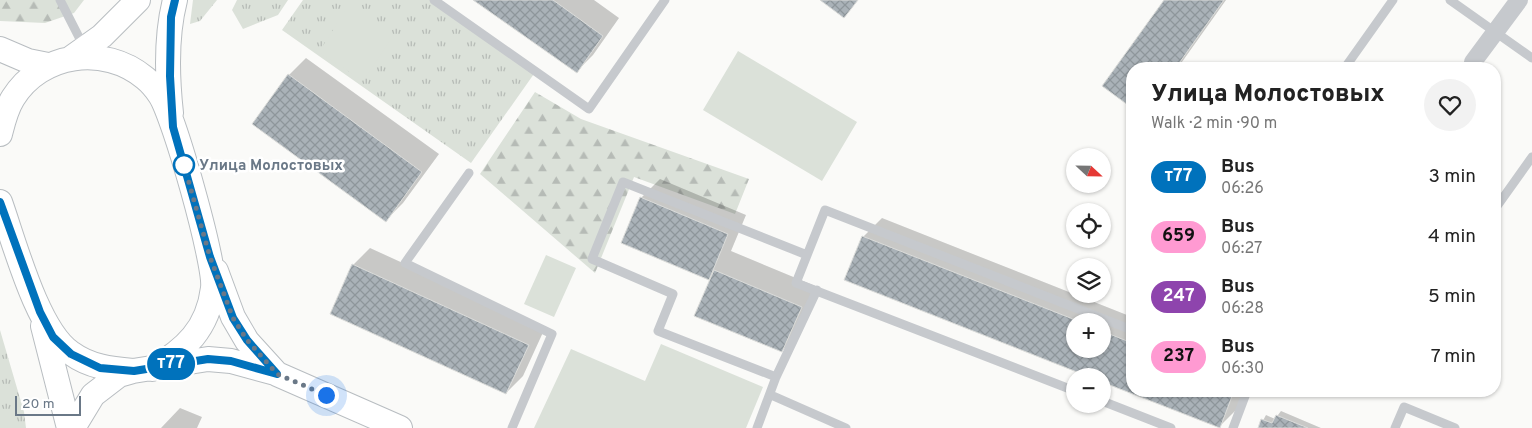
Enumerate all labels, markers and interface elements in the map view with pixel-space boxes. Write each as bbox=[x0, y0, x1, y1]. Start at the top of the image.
button: heart bbox=[1424, 79, 1476, 131]
text: Улица Молостовых bbox=[1151, 80, 1385, 110]
text: Walk · 2 min · 90 m bbox=[1151, 114, 1277, 134]
north arrow bbox=[1066, 148, 1111, 192]
map controls bbox=[1066, 148, 1111, 413]
marker: Улица Молостовых bbox=[173, 154, 195, 176]
text: Bus bbox=[1221, 155, 1255, 179]
place label: Улица Молостовых bbox=[199, 157, 343, 176]
text: т77 bbox=[1165, 165, 1192, 188]
text: 3 min bbox=[1428, 165, 1476, 189]
text: 06:26 bbox=[1221, 179, 1264, 199]
button: locate bbox=[1066, 203, 1111, 248]
text: Bus bbox=[1221, 215, 1255, 239]
text: 659 bbox=[1162, 225, 1195, 248]
text: 4 min bbox=[1428, 225, 1476, 249]
text: 06:27 bbox=[1221, 239, 1262, 259]
button: layers bbox=[1066, 258, 1111, 303]
text: Bus bbox=[1221, 275, 1255, 299]
text: 247 bbox=[1162, 285, 1195, 308]
text: 5 min bbox=[1428, 285, 1476, 309]
text: 06:28 bbox=[1221, 299, 1264, 319]
button: + bbox=[1066, 313, 1111, 358]
text: Bus bbox=[1221, 335, 1255, 359]
text: 237 bbox=[1163, 345, 1194, 368]
text: 7 min bbox=[1431, 345, 1476, 369]
line badge: т77 bbox=[142, 348, 200, 380]
text: т77 bbox=[157, 352, 185, 375]
text: 06:30 bbox=[1221, 359, 1264, 379]
button: − bbox=[1066, 368, 1111, 413]
your location bbox=[314, 383, 339, 408]
scale bar bbox=[15, 393, 81, 416]
text: 20 m bbox=[22, 396, 55, 413]

